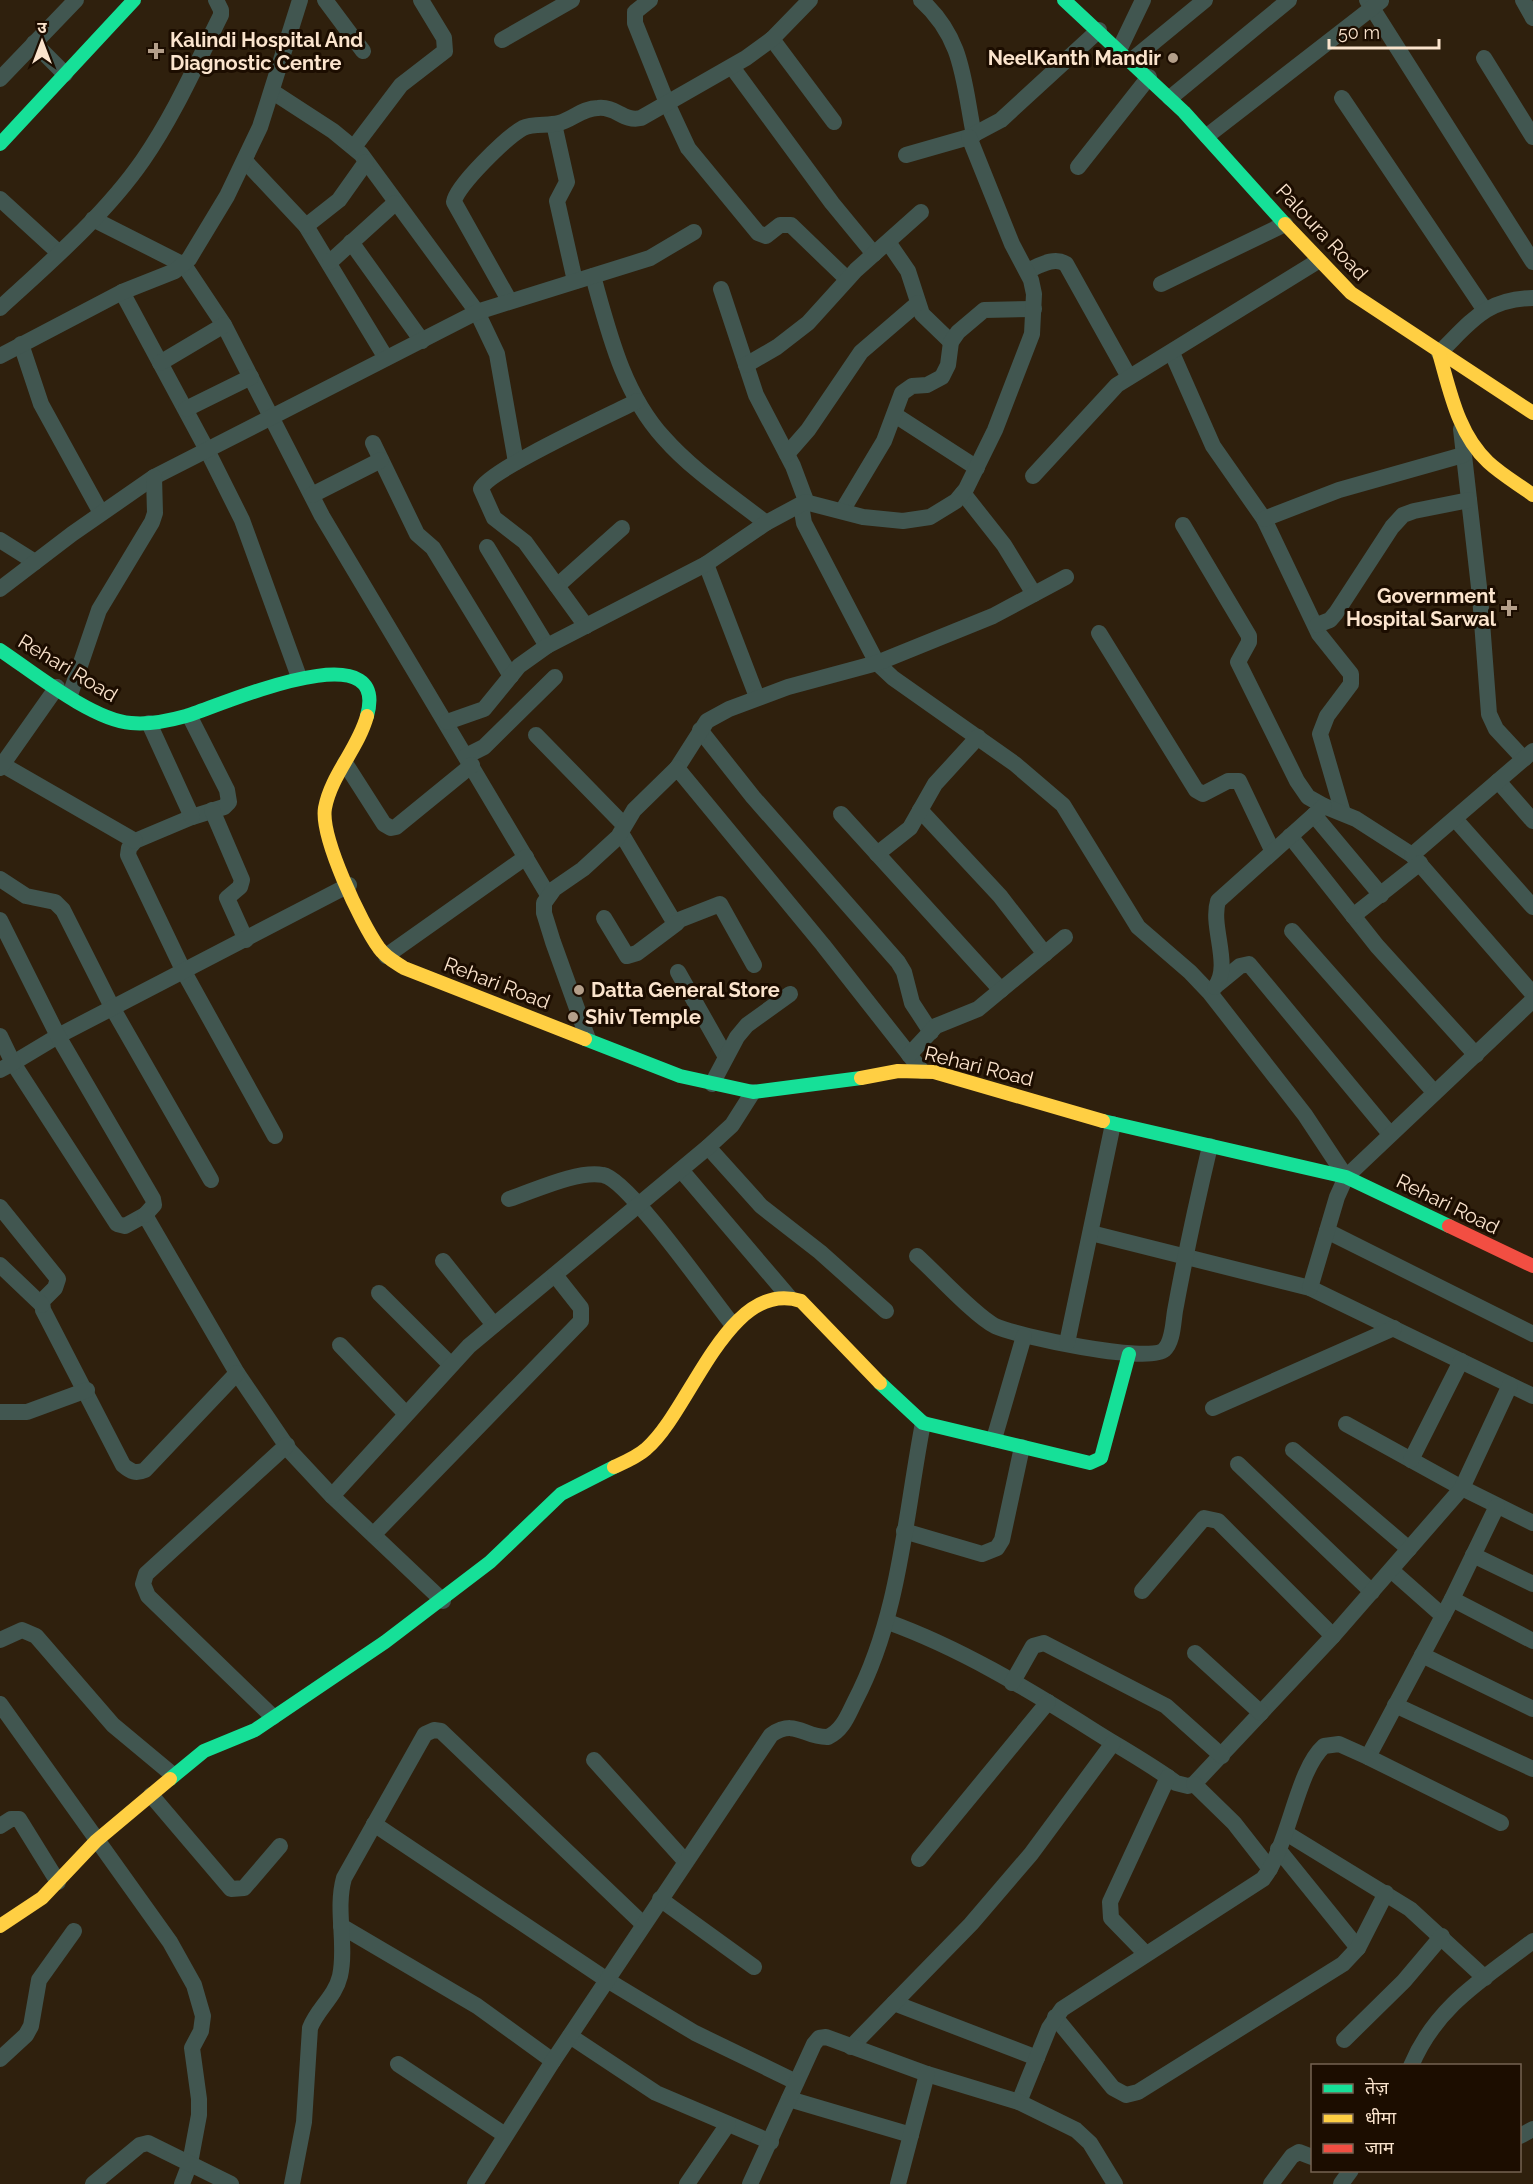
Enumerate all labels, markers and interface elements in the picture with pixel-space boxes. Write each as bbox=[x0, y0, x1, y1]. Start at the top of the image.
north arrow bbox=[12, 12, 72, 72]
scale bar bbox=[1329, 12, 1438, 50]
text: उ bbox=[37, 18, 47, 37]
text: 50 m bbox=[1338, 22, 1380, 43]
place label: Kalindi Hospital And Diagnostic Centre bbox=[170, 28, 363, 75]
marker: Kalindi Hospital And Diagnostic Centre bbox=[147, 42, 165, 60]
place label: NeelKanth Mandir bbox=[988, 46, 1161, 70]
marker: NeelKanth Mandir bbox=[1166, 51, 1180, 65]
street label: Paloura Road bbox=[1271, 179, 1373, 285]
place label: Government Hospital Sarwal bbox=[1346, 584, 1497, 631]
marker: Government Hospital Sarwal bbox=[1500, 599, 1518, 617]
street label: Rehari Road bbox=[14, 629, 122, 707]
street label: Rehari Road bbox=[441, 952, 553, 1014]
place label: Datta General Store bbox=[591, 978, 780, 1002]
marker: Datta General Store bbox=[572, 983, 586, 997]
place label: Shiv Temple bbox=[585, 1005, 701, 1029]
marker: Shiv Temple bbox=[566, 1010, 580, 1024]
street label: Rehari Road bbox=[922, 1041, 1036, 1091]
street label: Rehari Road bbox=[1393, 1169, 1503, 1239]
legend bbox=[1311, 2064, 1521, 2172]
text: तेज़ bbox=[1365, 2077, 1389, 2098]
text: धीमा bbox=[1365, 2107, 1396, 2128]
text: जाम bbox=[1365, 2137, 1395, 2158]

